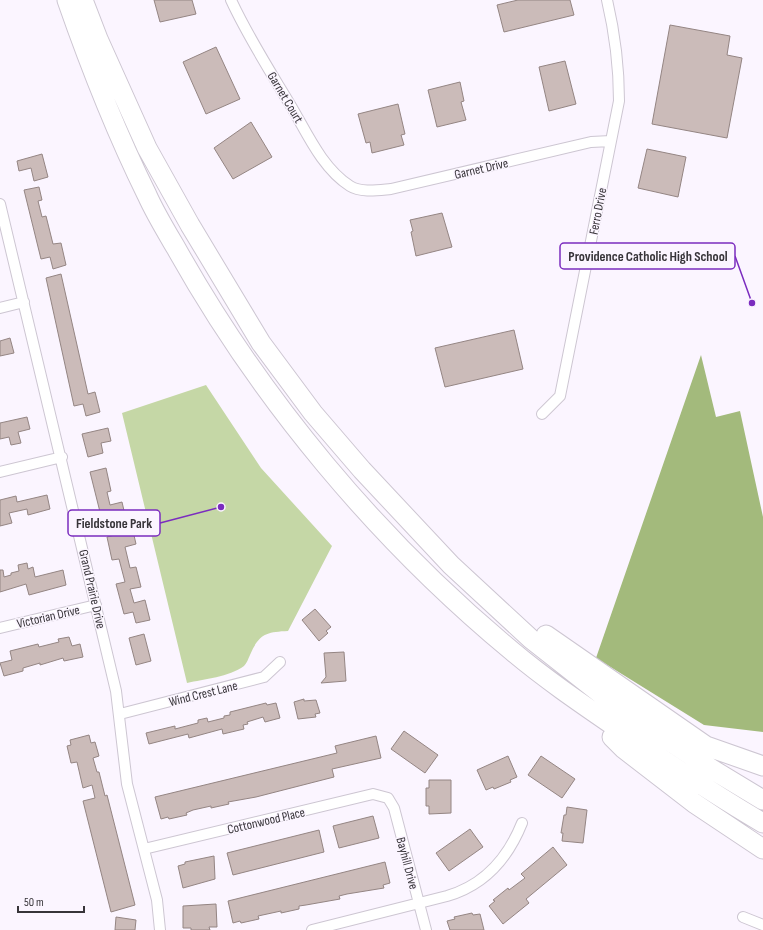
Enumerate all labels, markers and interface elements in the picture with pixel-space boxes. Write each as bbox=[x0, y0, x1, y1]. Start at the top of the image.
street label: Garnet Court bbox=[264, 69, 307, 126]
street label: Garnet Drive bbox=[453, 155, 510, 183]
street label: Ferro Drive bbox=[586, 186, 610, 236]
callout: Providence Catholic High School bbox=[560, 243, 735, 269]
text: Providence Catholic High School bbox=[568, 248, 728, 265]
callout: Fieldstone Park bbox=[68, 510, 160, 536]
text: Fieldstone Park bbox=[76, 515, 152, 532]
street label: Grand Prairie Drive bbox=[75, 548, 109, 630]
street label: Victorian Drive bbox=[15, 602, 81, 632]
street label: Wind Crest Lane bbox=[167, 678, 239, 710]
street label: Cottonwood Place bbox=[226, 804, 307, 838]
street label: Bayhill Drive bbox=[392, 835, 422, 891]
scale bar bbox=[18, 888, 84, 914]
text: 50 m bbox=[24, 895, 44, 910]

